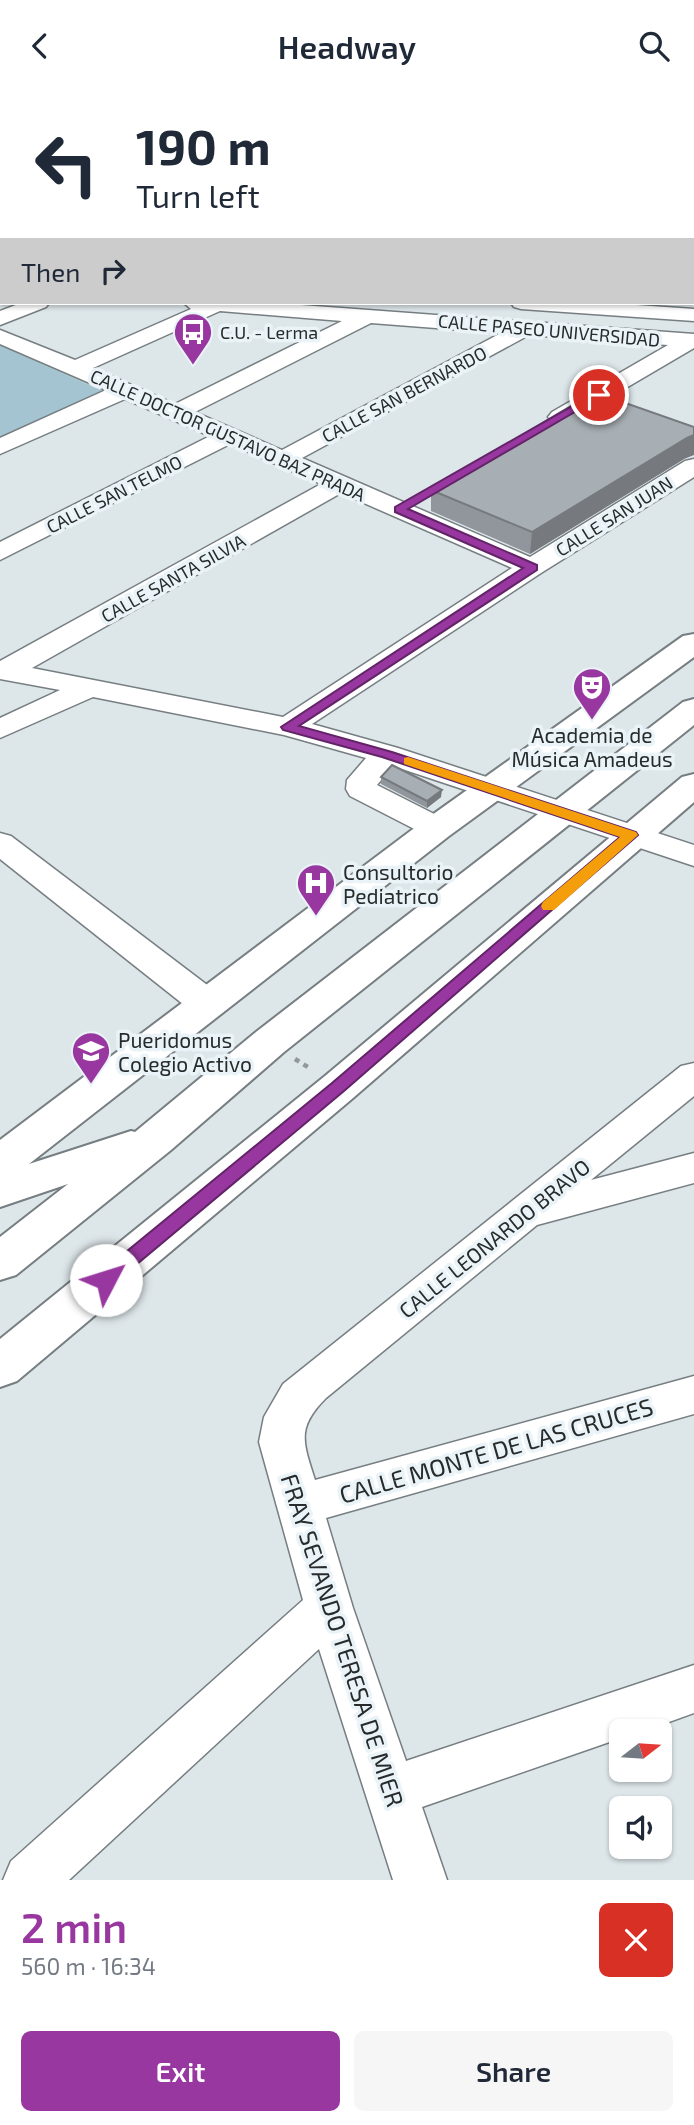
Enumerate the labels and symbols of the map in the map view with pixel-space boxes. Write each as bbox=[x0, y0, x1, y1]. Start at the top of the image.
street label: CALLE PASEO UNIVERSIDAD bbox=[437, 309, 661, 351]
bus stop icon: C.U. - Lerma bbox=[172, 311, 214, 366]
place label: C.U. - Lerma bbox=[220, 321, 318, 343]
street label: CALLE SAN BERNARDO bbox=[318, 341, 490, 447]
street label: CALLE DOCTOR GUSTAVO BAZ PRADA bbox=[87, 364, 370, 506]
pin bbox=[569, 365, 629, 425]
street label: CALLE SAN TELMO bbox=[43, 450, 185, 538]
street label: CALLE SAN JUAN bbox=[552, 471, 676, 561]
street label: CALLE SANTA SILVIA bbox=[97, 529, 250, 627]
theatre icon: Academia de Música Amadeus bbox=[571, 666, 613, 721]
place label: Academia de Música Amadeus bbox=[511, 722, 673, 771]
place label: Consultorio Pediatrico bbox=[343, 859, 453, 908]
hospital icon: Consultorio Pediatrico bbox=[295, 862, 337, 917]
place label: Pueridomus Colegio Activo bbox=[118, 1027, 252, 1076]
school or university icon: Pueridomus Colegio Activo bbox=[70, 1030, 112, 1085]
street label: CALLE LEONARDO BRAVO bbox=[394, 1153, 594, 1323]
position arrow bbox=[69, 1243, 143, 1317]
street label: CALLE MONTE DE LAS CRUCES bbox=[336, 1391, 656, 1509]
street label: FRAY SEVANDO TERESA DE MIER bbox=[275, 1470, 411, 1810]
north arrow bbox=[609, 1719, 672, 1781]

